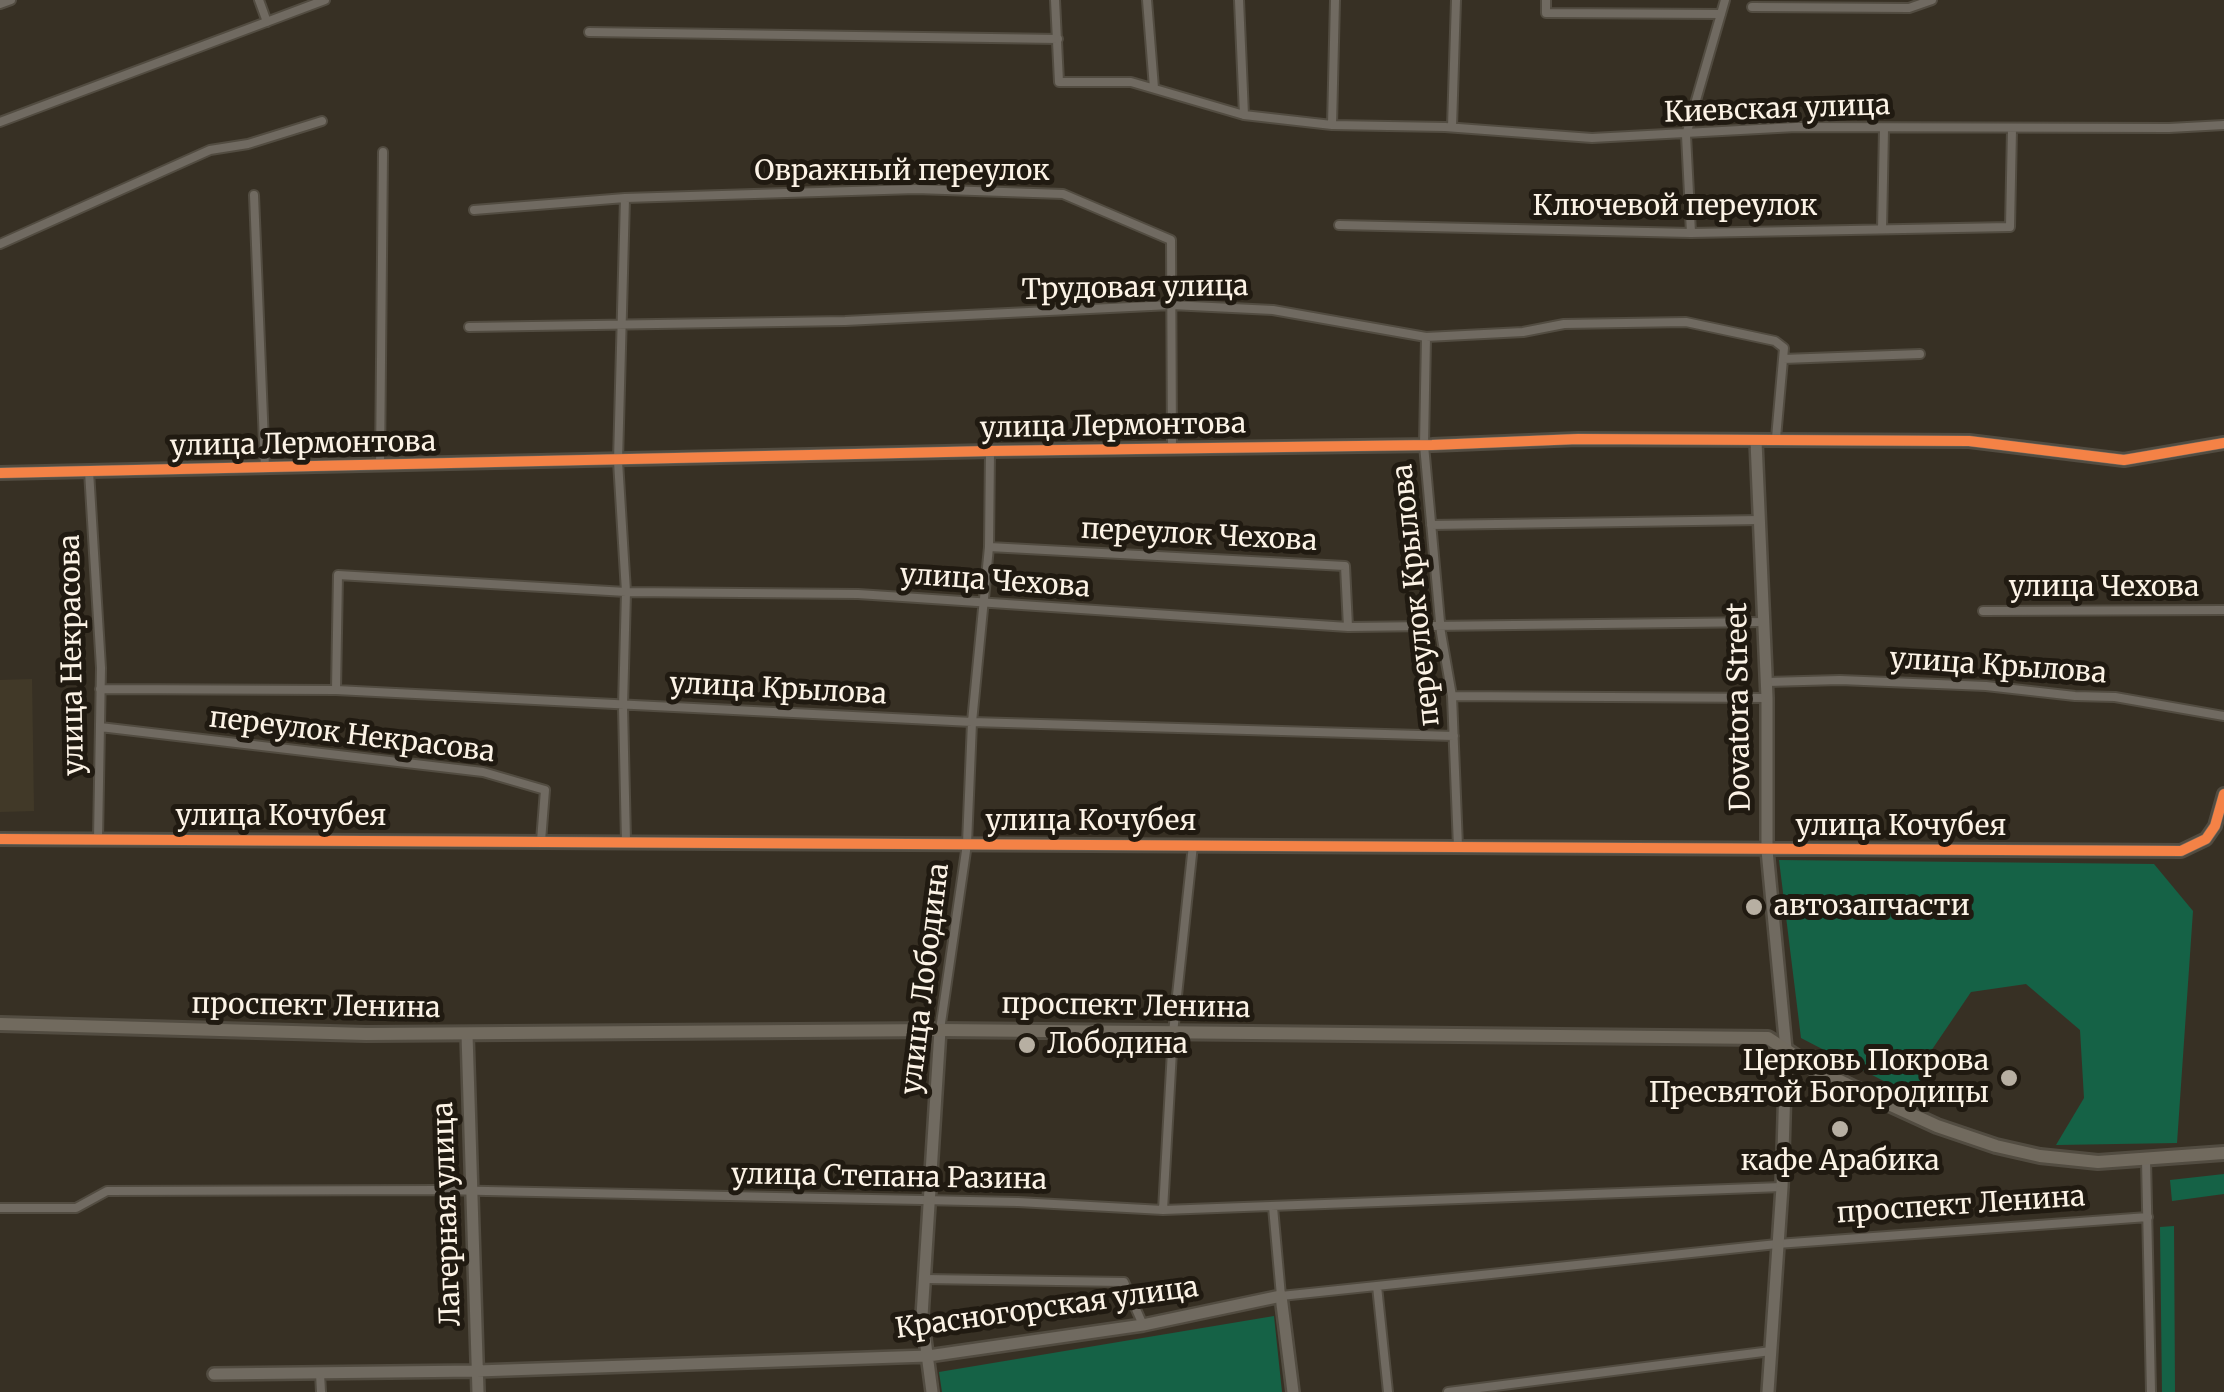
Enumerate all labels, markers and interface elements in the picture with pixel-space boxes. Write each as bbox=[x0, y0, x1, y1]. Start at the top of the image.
street label: Киевская улица bbox=[1663, 89, 1891, 131]
street label: Овражный переулок bbox=[754, 155, 1050, 189]
street label: Ключевой переулок bbox=[1533, 190, 1817, 224]
street label: Трудовая улица bbox=[1021, 270, 1249, 308]
street label: улица Лермонтова bbox=[980, 408, 1246, 446]
street label: улица Лермонтова bbox=[170, 426, 436, 464]
street label: переулок Крылова bbox=[1387, 462, 1447, 728]
street label: переулок Чехова bbox=[1080, 513, 1318, 559]
street label: улица Некрасова bbox=[54, 534, 92, 776]
street label: улица Чехова bbox=[899, 559, 1091, 605]
street label: улица Чехова bbox=[2009, 571, 2199, 605]
street label: Dovatora Street bbox=[1721, 602, 1759, 812]
street label: улица Крылова bbox=[1888, 643, 2108, 691]
street label: улица Крылова bbox=[669, 668, 887, 712]
street label: переулок Некрасова bbox=[207, 702, 497, 770]
street label: улица Кочубея bbox=[176, 800, 386, 834]
street label: улица Кочубея bbox=[986, 805, 1196, 839]
street label: улица Кочубея bbox=[1796, 810, 2006, 844]
street label: улица Лободина bbox=[895, 861, 957, 1097]
place label: автозапчасти bbox=[1774, 890, 1970, 924]
marker: автозапчасти bbox=[1743, 896, 1765, 918]
street label: проспект Ленина bbox=[191, 988, 441, 1026]
street label: проспект Ленина bbox=[1001, 988, 1251, 1026]
place label: Лободина bbox=[1047, 1028, 1188, 1062]
marker: Лободина bbox=[1016, 1034, 1038, 1056]
place label: Церковь Покрова Пресвятой Богородицы bbox=[1649, 1045, 1989, 1111]
marker: Церковь Покрова Пресвятой Богородицы bbox=[1998, 1067, 2020, 1089]
street label: Лагерная улица bbox=[427, 1101, 469, 1327]
marker: кафе Арабика bbox=[1829, 1118, 1851, 1140]
place label: кафе Арабика bbox=[1741, 1145, 1939, 1179]
street label: улица Степана Разина bbox=[731, 1158, 1047, 1198]
street label: проспект Ленина bbox=[1836, 1181, 2086, 1231]
street label: Красногорская улица bbox=[893, 1271, 1201, 1347]

